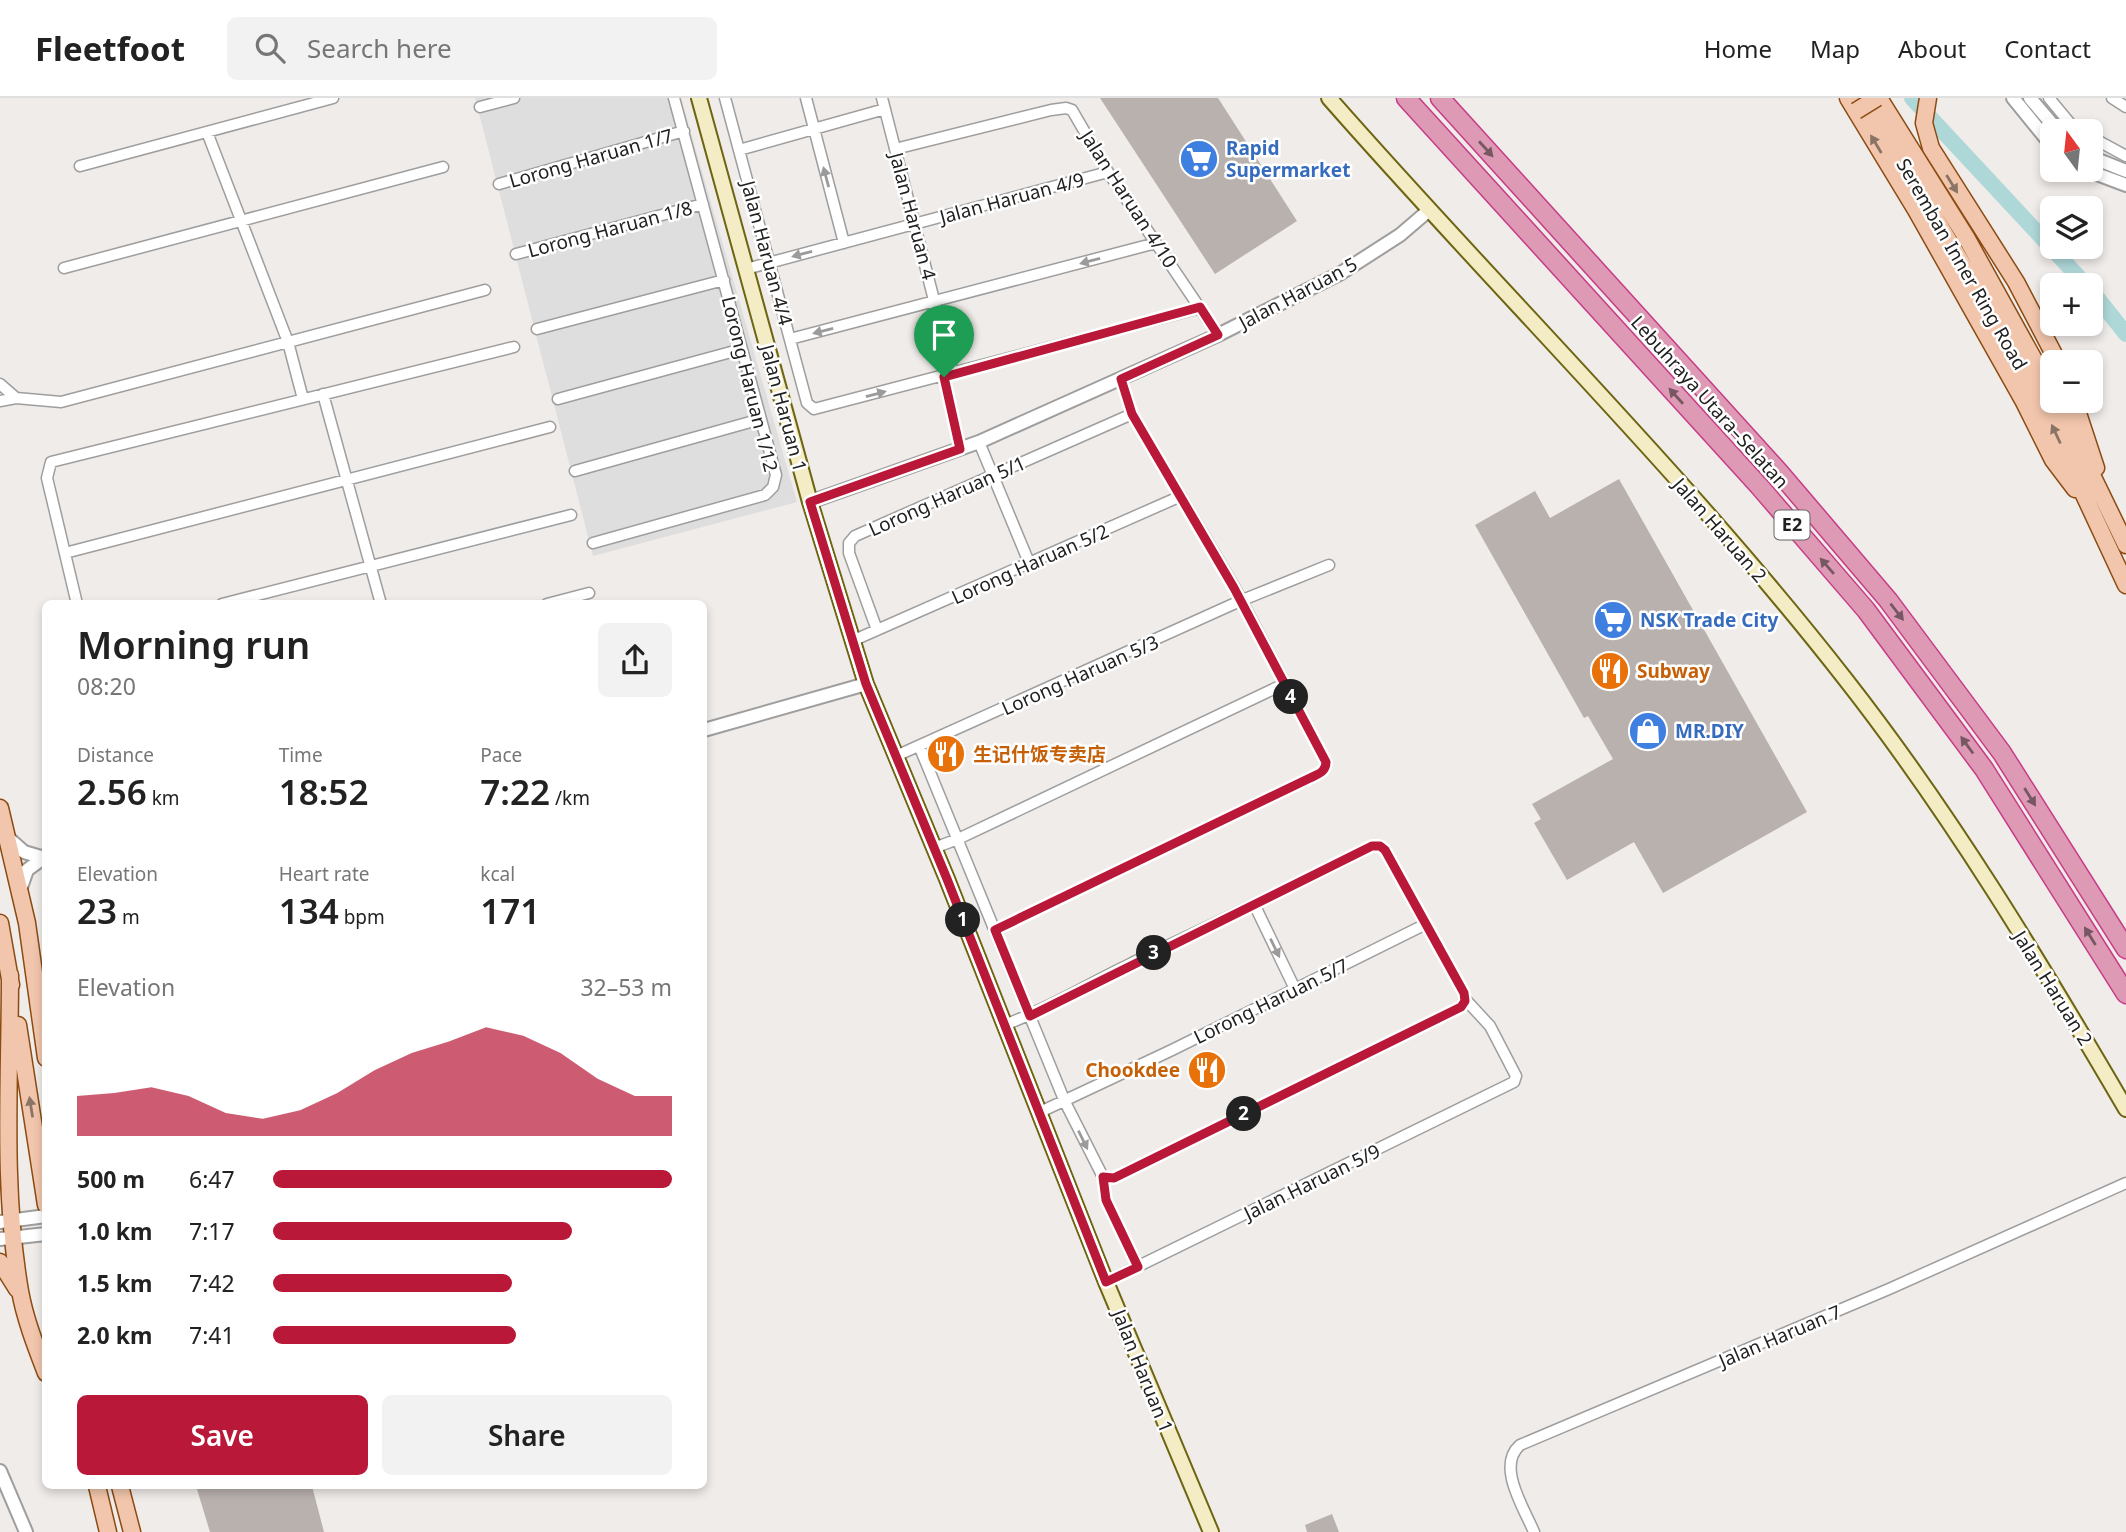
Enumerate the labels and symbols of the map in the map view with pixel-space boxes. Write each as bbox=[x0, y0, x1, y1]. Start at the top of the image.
north arrow bbox=[2040, 119, 2104, 182]
street label: Lorong Haruan 1/7 bbox=[506, 122, 676, 194]
street label: Jalan Haruan 4/10 bbox=[1074, 123, 1183, 273]
one-way arrow bbox=[1869, 134, 1882, 153]
place label: Rapid Supermarket bbox=[1226, 135, 1350, 183]
supermarket icon: Rapid Supermarket bbox=[1178, 138, 1220, 180]
one-way arrow bbox=[1478, 140, 1494, 158]
street label: Jalan Haruan 4 bbox=[883, 148, 942, 283]
street label: Seremban Inner Ring Road bbox=[1891, 153, 2033, 375]
one-way arrow bbox=[821, 166, 831, 187]
street label: Jalan Haruan 4/9 bbox=[935, 166, 1087, 230]
one-way arrow bbox=[1945, 174, 1958, 193]
street label: Jalan Haruan 4/4 bbox=[735, 176, 799, 328]
street label: Lorong Haruan 1/8 bbox=[525, 195, 695, 263]
one-way arrow bbox=[790, 249, 812, 260]
street label: Jalan Haruan 5 bbox=[1232, 251, 1362, 336]
one-way arrow bbox=[1079, 256, 1100, 266]
street label: Lorong Haruan 1/12 bbox=[716, 293, 784, 475]
pin bbox=[914, 305, 974, 377]
street label: Lebuhraya Utara–Selatan bbox=[1625, 310, 1795, 494]
one-way arrow bbox=[811, 326, 833, 337]
street label: Jalan Haruan 1 bbox=[754, 340, 813, 474]
one-way arrow bbox=[1669, 387, 1684, 404]
one-way arrow bbox=[865, 388, 887, 399]
one-way arrow bbox=[2050, 424, 2062, 444]
street label: Lorong Haruan 5/1 bbox=[864, 450, 1030, 542]
street label: Jalan Haruan 2 bbox=[1666, 471, 1773, 588]
road number: E2 bbox=[1774, 510, 1810, 540]
street label: Lorong Haruan 5/2 bbox=[947, 518, 1113, 610]
one-way arrow bbox=[1820, 557, 1835, 574]
supermarket icon: NSK Trade City bbox=[1592, 599, 1634, 641]
one-way arrow bbox=[1890, 603, 1904, 621]
place label: NSK Trade City bbox=[1640, 607, 1778, 633]
street label: Lorong Haruan 5/3 bbox=[997, 629, 1163, 721]
restaurant icon: Subway bbox=[1589, 650, 1631, 692]
place label: Subway bbox=[1637, 658, 1710, 684]
pin: 4 bbox=[1274, 680, 1308, 714]
shop icon: MR.DIY bbox=[1627, 710, 1669, 752]
place label: MR.DIY bbox=[1675, 718, 1744, 744]
restaurant icon: 生记什饭专卖店 bbox=[925, 733, 967, 775]
one-way arrow bbox=[1960, 736, 1974, 754]
place label: 生记什饭专卖店 bbox=[973, 741, 1106, 767]
one-way arrow bbox=[2023, 787, 2036, 806]
pin: 1 bbox=[946, 902, 981, 938]
street label: Jalan Haruan 2 bbox=[2006, 924, 2099, 1050]
one-way arrow bbox=[2083, 927, 2096, 946]
pin: 3 bbox=[1136, 936, 1172, 970]
one-way arrow bbox=[1269, 938, 1280, 958]
street label: Lorong Haruan 5/7 bbox=[1189, 952, 1353, 1050]
restaurant icon: Chookdee bbox=[1186, 1049, 1228, 1091]
place label: Chookdee bbox=[1085, 1057, 1180, 1083]
one-way arrow bbox=[25, 1096, 36, 1118]
pin: 2 bbox=[1226, 1096, 1262, 1132]
one-way arrow bbox=[1078, 1130, 1089, 1150]
street label: Jalan Haruan 5/9 bbox=[1238, 1138, 1384, 1227]
street label: Jalan Haruan 7 bbox=[1713, 1299, 1845, 1374]
street label: Jalan Haruan 1 bbox=[1106, 1304, 1180, 1436]

